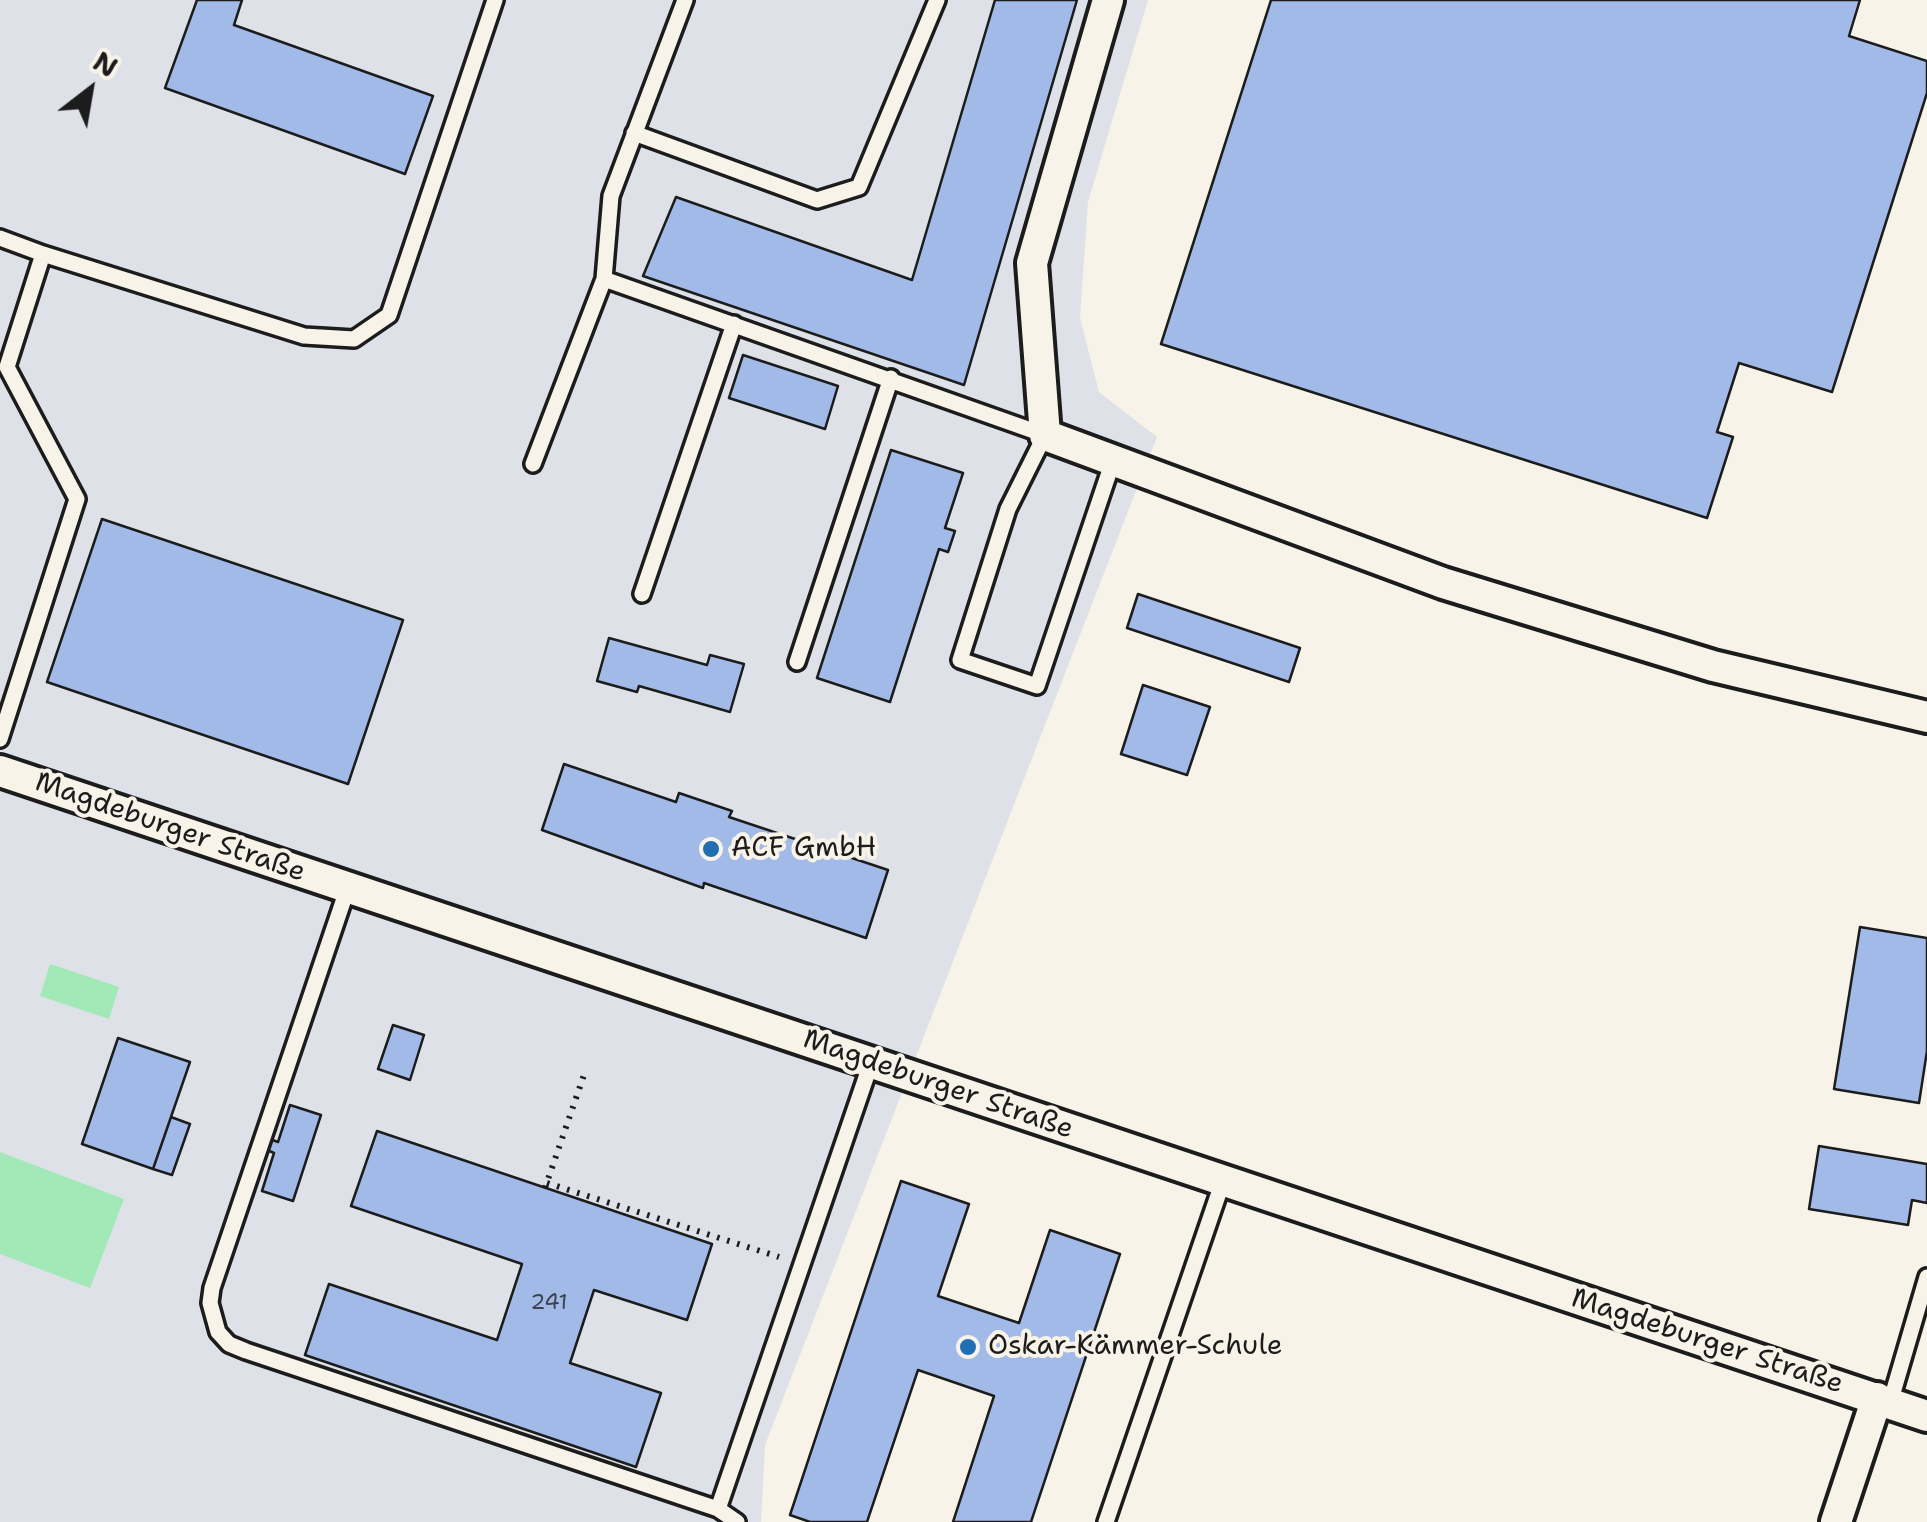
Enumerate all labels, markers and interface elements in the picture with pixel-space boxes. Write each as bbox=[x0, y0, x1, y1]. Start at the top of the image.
north arrow bbox=[40, 40, 140, 140]
text: N bbox=[86, 42, 125, 86]
street label: Magdeburger Straße bbox=[30, 766, 310, 890]
place label: ACF GmbH bbox=[731, 832, 876, 866]
marker: ACF GmbH bbox=[700, 838, 722, 860]
street label: Magdeburger Straße bbox=[798, 1023, 1078, 1147]
street label: Magdeburger Straße bbox=[1567, 1282, 1847, 1402]
house number: 241 bbox=[530, 1290, 568, 1316]
place label: Oskar-Kämmer-Schule bbox=[988, 1330, 1283, 1364]
marker: Oskar-Kämmer-Schule bbox=[957, 1336, 979, 1358]

